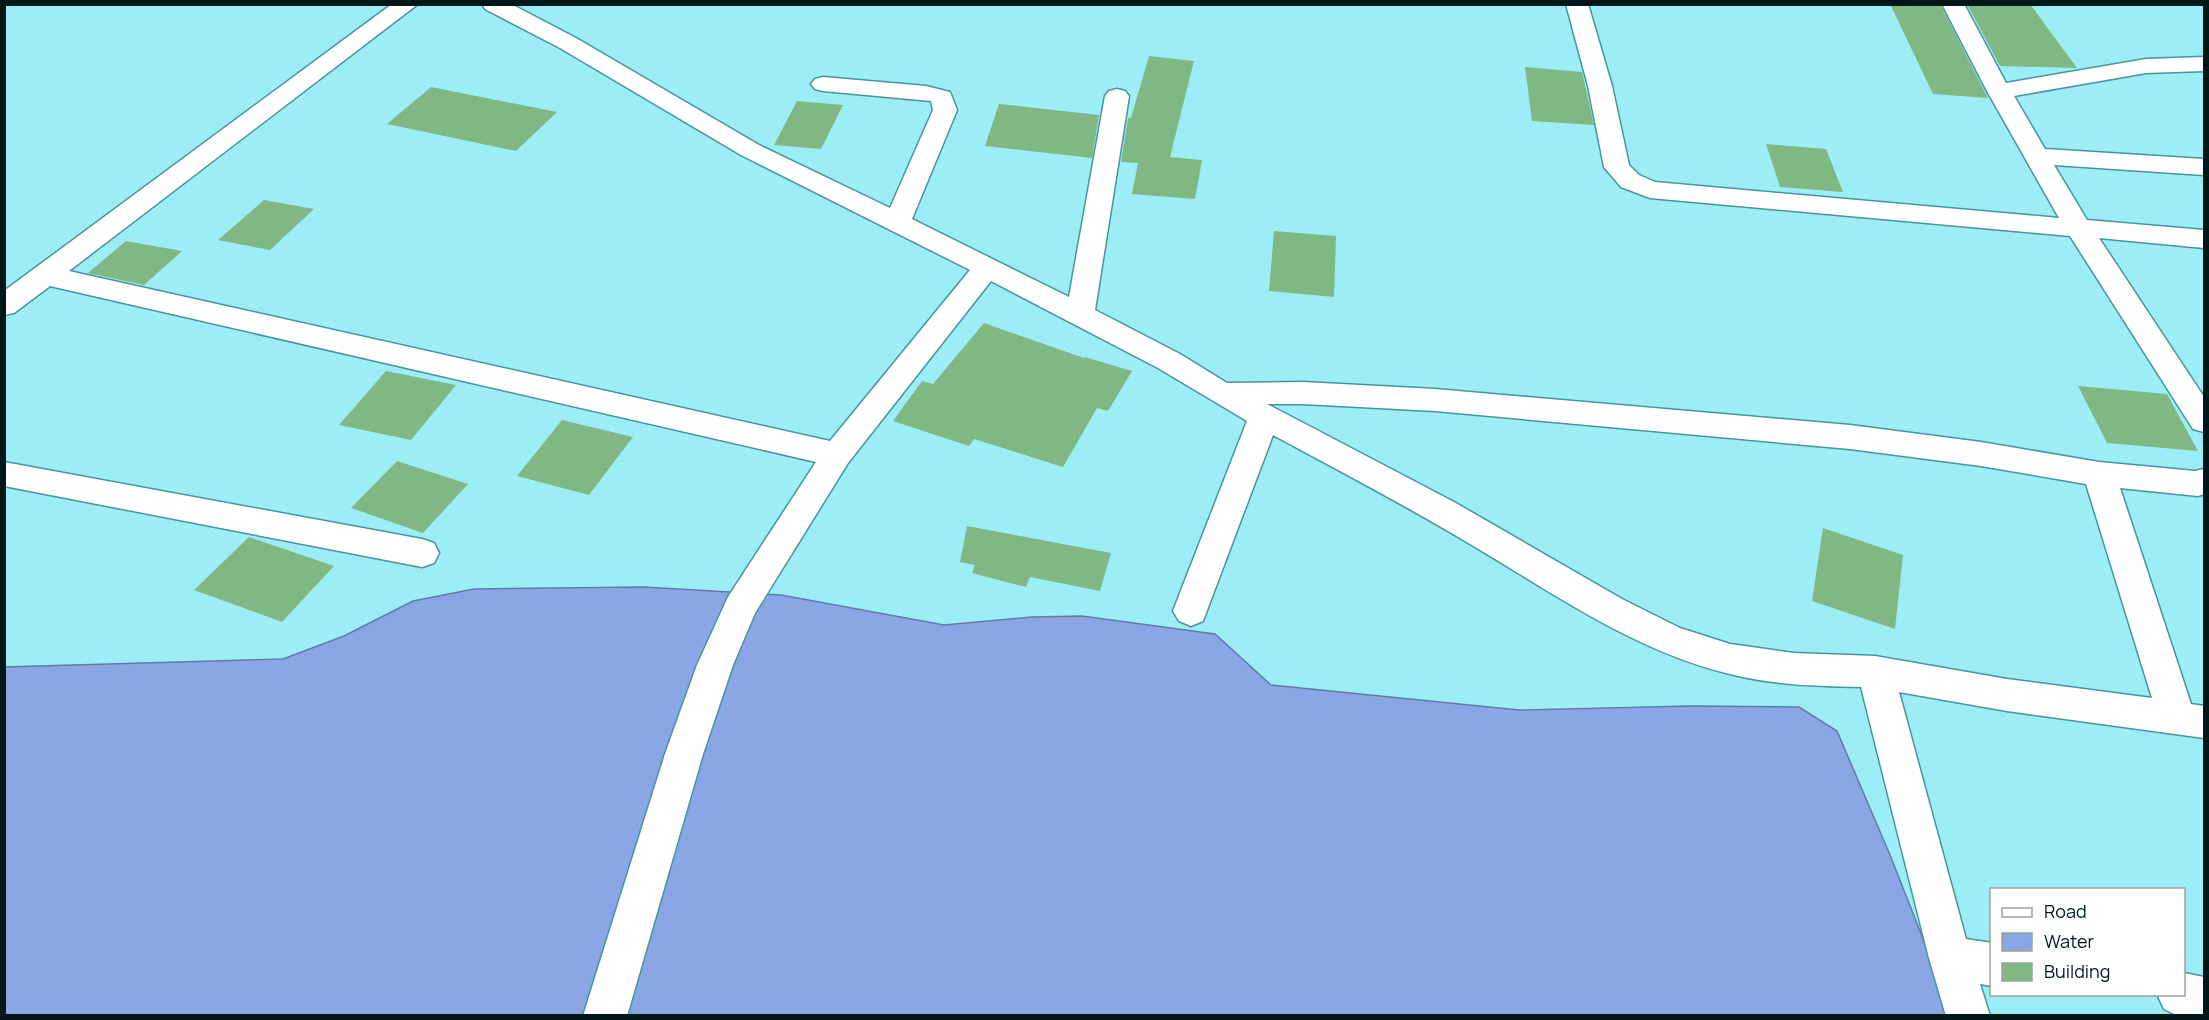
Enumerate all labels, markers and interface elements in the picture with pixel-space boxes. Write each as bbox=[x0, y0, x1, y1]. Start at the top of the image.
legend bbox=[1990, 888, 2185, 996]
text: Road bbox=[2044, 899, 2087, 923]
text: Water bbox=[2044, 929, 2094, 953]
text: Building bbox=[2044, 959, 2110, 983]

